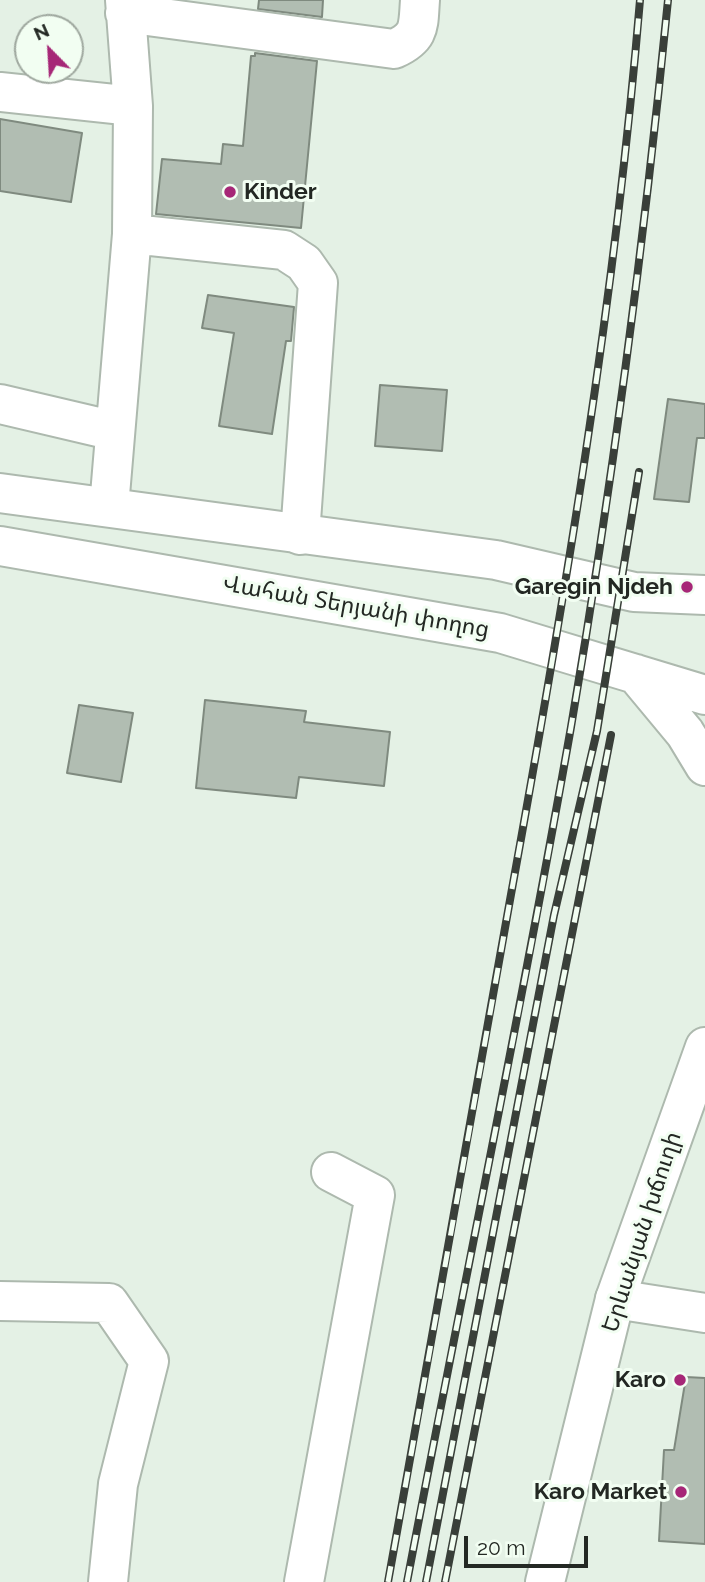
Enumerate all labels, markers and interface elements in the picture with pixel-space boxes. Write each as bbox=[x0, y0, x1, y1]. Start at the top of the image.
north arrow bbox=[14, 14, 84, 84]
text: N bbox=[30, 19, 52, 45]
place label: Kinder bbox=[244, 178, 317, 206]
marker: Kinder bbox=[222, 184, 238, 200]
street label: Վահան Տերյանի փողոց bbox=[221, 570, 491, 644]
place label: Garegin Njdeh bbox=[515, 573, 673, 601]
marker: Garegin Njdeh bbox=[679, 579, 695, 595]
street label: Երևանյան խճուղի bbox=[597, 1128, 687, 1336]
place label: Karo bbox=[615, 1366, 666, 1394]
marker: Karo bbox=[672, 1372, 688, 1388]
place label: Karo Market bbox=[534, 1478, 667, 1506]
marker: Karo Market bbox=[673, 1484, 689, 1500]
scale bar bbox=[467, 1522, 591, 1566]
text: 20 m bbox=[477, 1535, 525, 1560]

